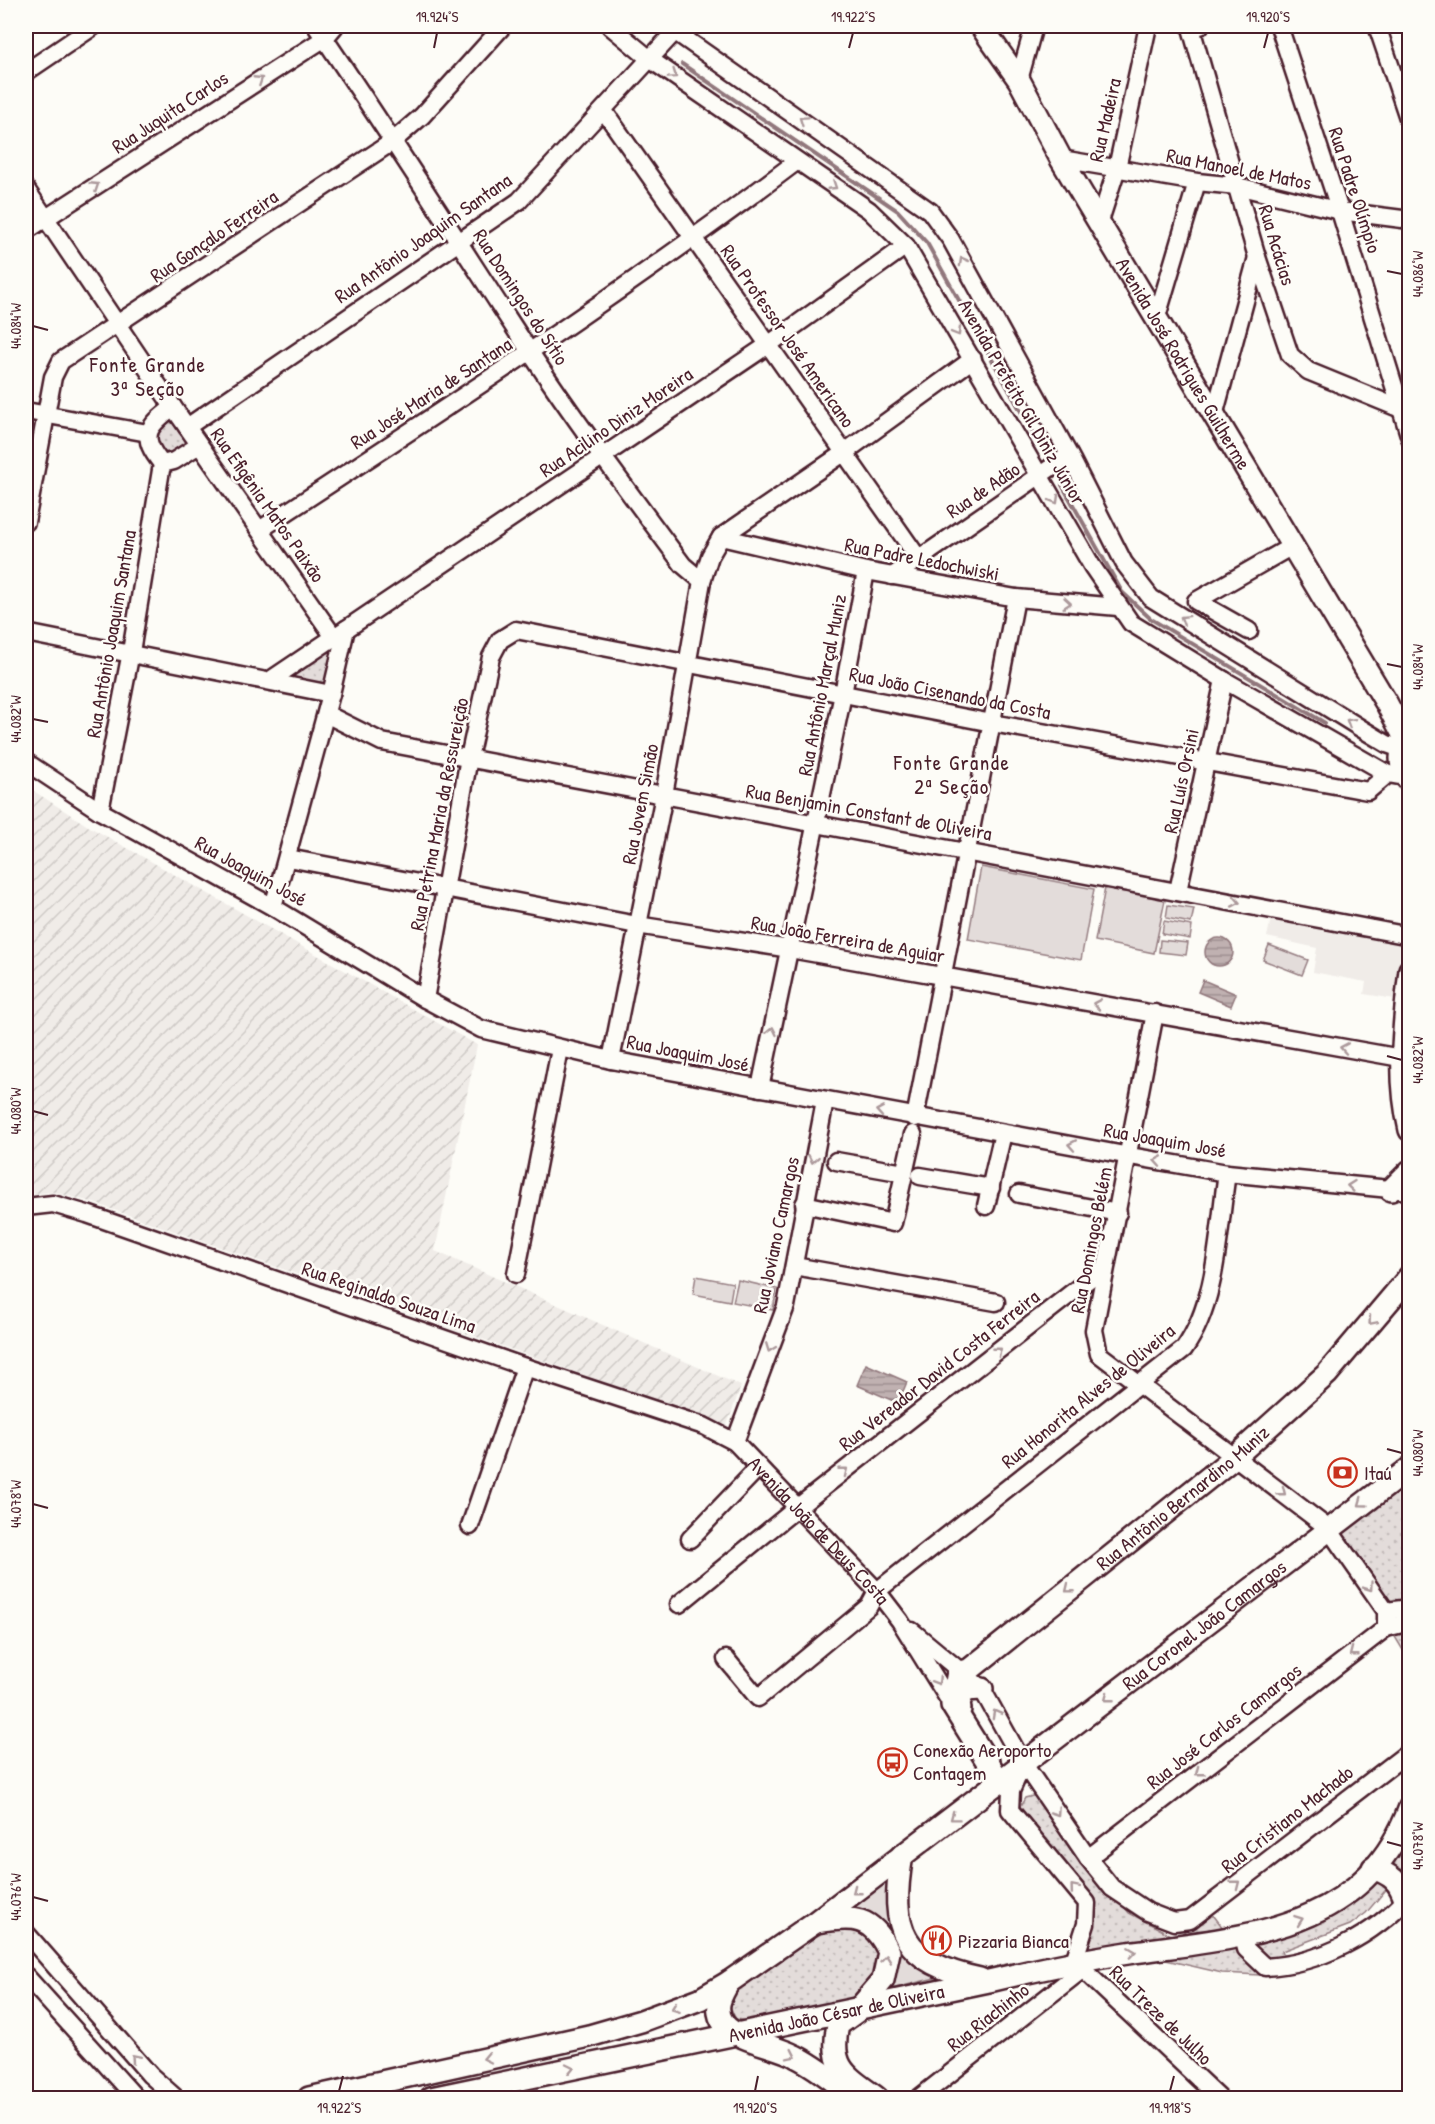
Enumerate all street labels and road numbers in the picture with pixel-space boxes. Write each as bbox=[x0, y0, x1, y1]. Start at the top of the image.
street label: Rua Juquita Carlos bbox=[106, 64, 233, 159]
street label: Rua Madeira bbox=[1082, 75, 1127, 164]
street label: Rua Padre Olímpio bbox=[1322, 124, 1389, 256]
street label: Rua Manoel de Matos bbox=[1164, 141, 1314, 196]
street label: Rua Antônio Joaquim Santana bbox=[329, 166, 517, 309]
street label: Rua Gonçalo Ferreira bbox=[145, 183, 283, 288]
street label: Rua Acácias bbox=[1252, 201, 1303, 289]
street label: Rua Domingos do Sítio bbox=[467, 224, 575, 370]
street label: Rua Professor José Americano bbox=[715, 239, 862, 433]
street label: Avenida José Rodrigues Guilherme bbox=[1110, 252, 1258, 475]
street label: Avenida Prefeito Gil Diniz Júnior bbox=[952, 294, 1093, 510]
street label: Rua José Maria de Santana bbox=[345, 330, 517, 455]
street label: Rua Acilino Diniz Moreira bbox=[534, 360, 698, 483]
street label: Rua Efigênia Matos Paixão bbox=[205, 422, 332, 587]
street label: Rua de Adão bbox=[941, 455, 1025, 524]
street label: Rua Antônio Joaquim Santana bbox=[79, 528, 142, 740]
street label: Rua Padre Ledochwiski bbox=[843, 530, 1002, 587]
street label: Rua Antônio Marçal Muniz bbox=[791, 591, 852, 778]
street label: Rua João Cisenando da Costa bbox=[847, 660, 1053, 725]
street label: Rua Petrina Maria da Ressureição bbox=[403, 695, 474, 933]
street label: Rua Luís Orsini bbox=[1156, 726, 1205, 836]
street label: Rua Jovem Simão bbox=[615, 741, 664, 867]
street label: Rua Benjamin Constant de Oliveira bbox=[744, 777, 994, 846]
street label: Rua Joaquim José bbox=[191, 829, 312, 912]
street label: Rua João Ferreira de Aguiar bbox=[749, 908, 947, 969]
street label: Rua Joaquim José bbox=[625, 1027, 752, 1078]
street label: Rua Joaquim José bbox=[1102, 1115, 1228, 1164]
street label: Rua Joviano Camargos bbox=[746, 1154, 805, 1316]
street label: Rua Domingos Belém bbox=[1063, 1164, 1118, 1315]
street label: Rua Reginaldo Souza Lima bbox=[299, 1254, 480, 1339]
street label: Rua Vereador David Costa Ferreira bbox=[833, 1283, 1045, 1456]
street label: Rua Honorita Alves de Oliveira bbox=[995, 1317, 1180, 1474]
street label: Rua Antônio Bernardino Muniz bbox=[1090, 1418, 1275, 1576]
street label: Avenida João de Deus Costa bbox=[742, 1450, 897, 1610]
street label: Rua Coronel João Camargos bbox=[1116, 1553, 1292, 1696]
street label: Rua José Carlos Camargos bbox=[1141, 1656, 1307, 1795]
street label: Rua Cristiano Machado bbox=[1215, 1758, 1358, 1879]
street label: Rua Treze de Julho bbox=[1104, 1959, 1219, 2071]
street label: Rua Riachinho bbox=[941, 1976, 1034, 2057]
street label: Avenida João César de Oliveira bbox=[726, 1977, 946, 2048]

